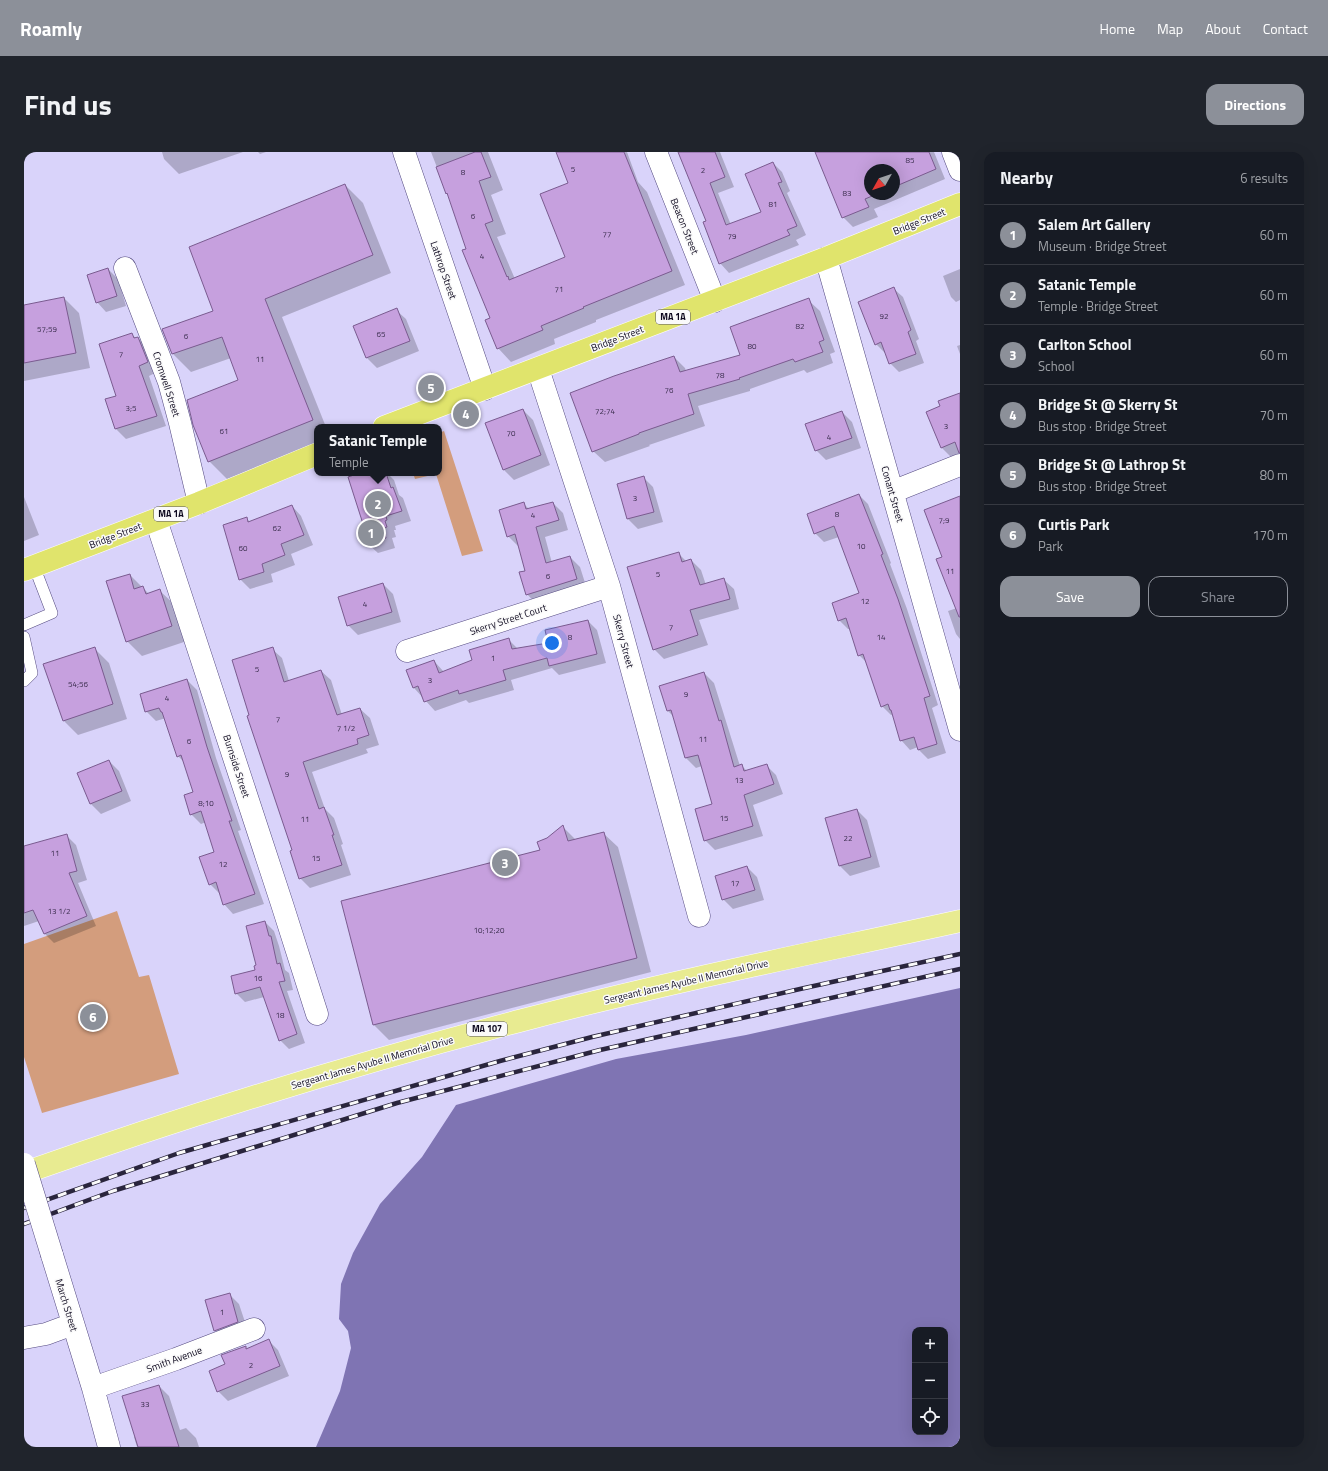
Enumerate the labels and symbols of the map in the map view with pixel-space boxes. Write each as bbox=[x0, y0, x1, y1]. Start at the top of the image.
house number: 85 bbox=[906, 154, 915, 166]
house number: 5 bbox=[571, 163, 576, 175]
house number: 2 bbox=[701, 164, 705, 176]
north arrow bbox=[864, 164, 900, 200]
house number: 8 bbox=[461, 166, 466, 178]
house number: 83 bbox=[843, 187, 851, 199]
street label: Beacon Street bbox=[667, 196, 703, 257]
house number: 81 bbox=[769, 198, 777, 210]
street label: Bridge Street bbox=[891, 204, 948, 239]
house number: 6 bbox=[471, 210, 476, 222]
house number: 77 bbox=[603, 228, 611, 240]
house number: 79 bbox=[728, 230, 737, 242]
street label: Lathrop Street bbox=[427, 239, 461, 302]
house number: 4 bbox=[480, 250, 485, 262]
house number: 71 bbox=[555, 283, 563, 295]
road number: MA 1A bbox=[656, 310, 690, 324]
house number: 92 bbox=[880, 310, 888, 322]
house number: 82 bbox=[796, 320, 804, 332]
street label: Bridge Street bbox=[589, 321, 646, 355]
house number: 57;59 bbox=[37, 323, 57, 335]
house number: 65 bbox=[377, 328, 386, 340]
house number: 6 bbox=[184, 330, 189, 342]
house number: 80 bbox=[748, 340, 757, 352]
house number: 7 bbox=[119, 348, 123, 360]
street label: Cromwell Street bbox=[149, 350, 184, 419]
house number: 11 bbox=[256, 353, 264, 365]
house number: 78 bbox=[716, 369, 725, 381]
pin: 5 bbox=[418, 373, 444, 403]
house number: 76 bbox=[665, 384, 674, 396]
pin: 4 bbox=[453, 399, 479, 429]
house number: 3;5 bbox=[126, 402, 137, 414]
house number: 72;74 bbox=[595, 405, 615, 417]
house number: 3 bbox=[944, 420, 948, 432]
house number: 61 bbox=[220, 425, 228, 437]
house number: 70 bbox=[507, 427, 516, 439]
house number: 4 bbox=[827, 431, 832, 443]
street label: Conant Street bbox=[877, 464, 908, 524]
pin: 2 bbox=[365, 489, 391, 519]
house number: 3 bbox=[633, 492, 637, 504]
road number: MA 1A bbox=[154, 507, 188, 521]
house number: 8 bbox=[835, 508, 840, 520]
house number: 4 bbox=[531, 509, 536, 521]
house number: 7;9 bbox=[939, 514, 950, 526]
street label: Bridge Street bbox=[87, 518, 144, 552]
pin: 1 bbox=[358, 518, 384, 548]
house number: 62 bbox=[273, 522, 281, 534]
house number: 10 bbox=[857, 540, 866, 552]
house number: 60 bbox=[239, 542, 248, 554]
house number: 11 bbox=[946, 565, 954, 577]
house number: 5 bbox=[656, 568, 661, 580]
house number: 6 bbox=[546, 570, 551, 582]
house number: 12 bbox=[861, 595, 869, 607]
house number: 4 bbox=[363, 598, 368, 610]
street label: Skerry Street Court bbox=[468, 600, 549, 639]
street label: Skerry Street bbox=[609, 613, 638, 670]
house number: 7 bbox=[669, 621, 673, 633]
house number: 8 bbox=[568, 631, 573, 643]
house number: 14 bbox=[877, 631, 886, 643]
your location bbox=[542, 633, 562, 653]
house number: 1 bbox=[491, 652, 495, 664]
house number: 5 bbox=[255, 663, 260, 675]
house number: 3 bbox=[428, 674, 432, 686]
house number: 54;56 bbox=[68, 678, 88, 690]
house number: 9 bbox=[684, 688, 689, 700]
house number: 4 bbox=[165, 692, 170, 704]
house number: 7 bbox=[276, 713, 280, 725]
house number: 7 1/2 bbox=[337, 722, 355, 734]
street label: Burnside Street bbox=[219, 733, 254, 800]
house number: 11 bbox=[699, 733, 707, 745]
house number: 6 bbox=[187, 735, 192, 747]
house number: 9 bbox=[285, 768, 290, 780]
house number: 13 bbox=[735, 774, 743, 786]
house number: 8;10 bbox=[198, 797, 214, 809]
house number: 15 bbox=[720, 812, 729, 824]
house number: 11 bbox=[301, 813, 309, 825]
house number: 22 bbox=[844, 832, 852, 844]
house number: 11 bbox=[51, 847, 59, 859]
pin: 3 bbox=[492, 848, 518, 878]
house number: 15 bbox=[312, 852, 321, 864]
house number: 12 bbox=[219, 858, 227, 870]
house number: 17 bbox=[731, 877, 739, 889]
house number: 13 1/2 bbox=[48, 905, 70, 917]
house number: 10;12;20 bbox=[474, 924, 505, 936]
street label: Sergeant James Ayube II Memorial Drive bbox=[603, 955, 770, 1008]
house number: 16 bbox=[254, 972, 263, 984]
pin: 6 bbox=[80, 1002, 106, 1032]
house number: 18 bbox=[276, 1009, 285, 1021]
road number: MA 107 bbox=[467, 1022, 507, 1036]
street label: Sergeant James Ayube II Memorial Drive bbox=[289, 1032, 455, 1093]
street label: March Street bbox=[51, 1277, 82, 1334]
house number: 1 bbox=[220, 1306, 224, 1318]
street label: Smith Avenue bbox=[144, 1342, 204, 1376]
house number: 2 bbox=[249, 1359, 253, 1371]
house number: 33 bbox=[141, 1398, 149, 1410]

